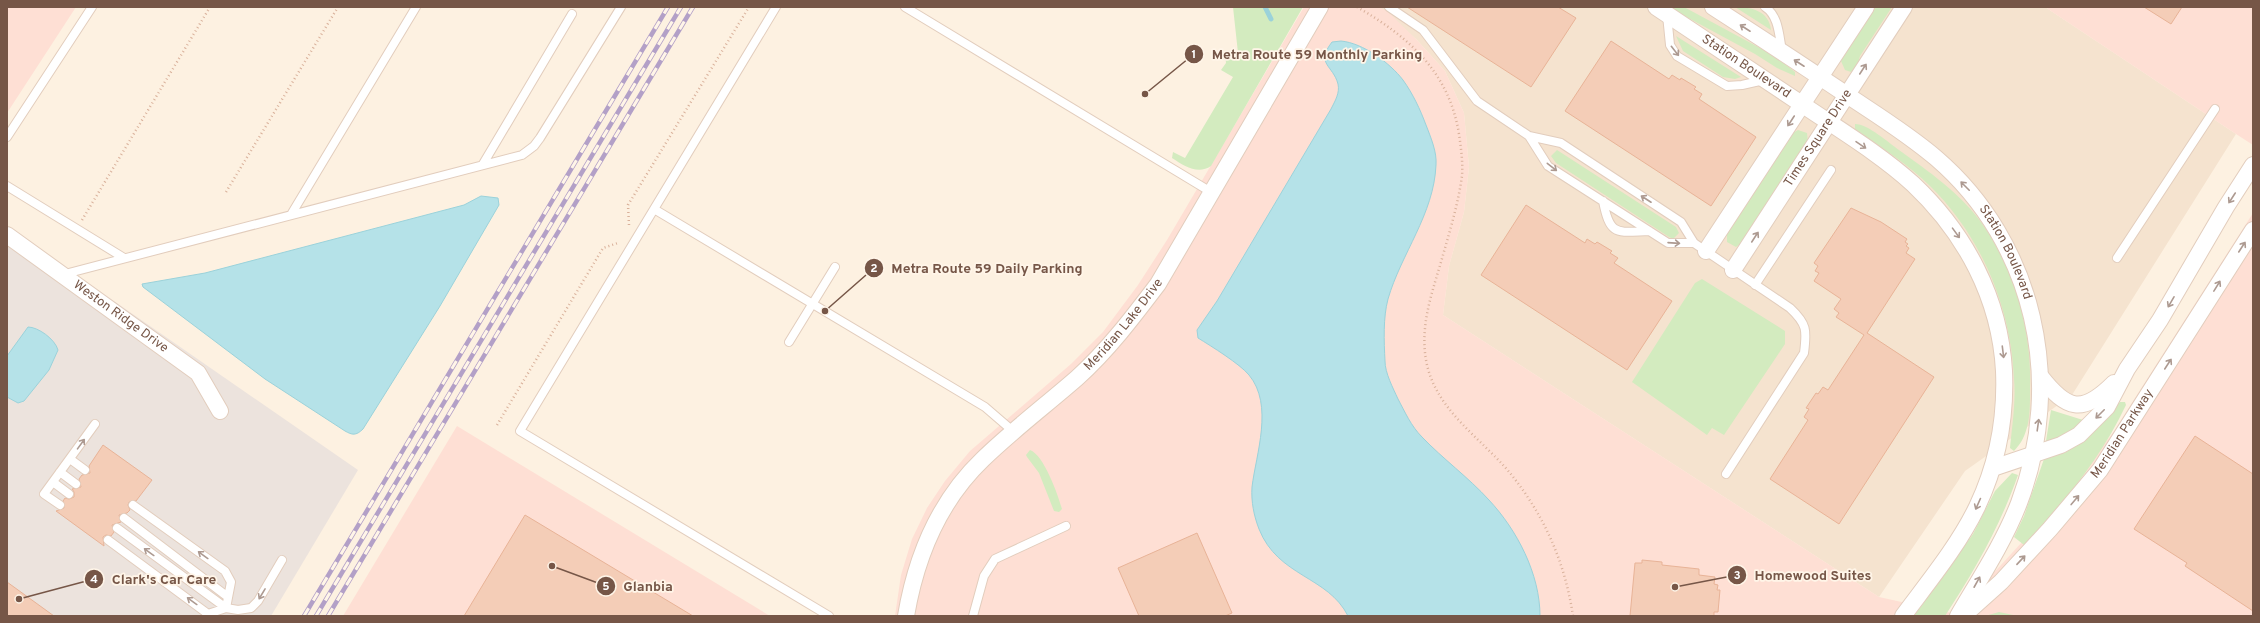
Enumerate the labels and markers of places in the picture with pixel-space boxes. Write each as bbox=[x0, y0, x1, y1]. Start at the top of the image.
callout: Metra Route 59 Monthly Parking bbox=[1184, 41, 1431, 67]
callout: Metra Route 59 Daily Parking bbox=[864, 255, 1091, 281]
callout: Homewood Suites bbox=[1727, 562, 1880, 588]
callout: Clark's Car Care bbox=[84, 566, 225, 592]
callout: Glanbia bbox=[596, 573, 681, 599]

